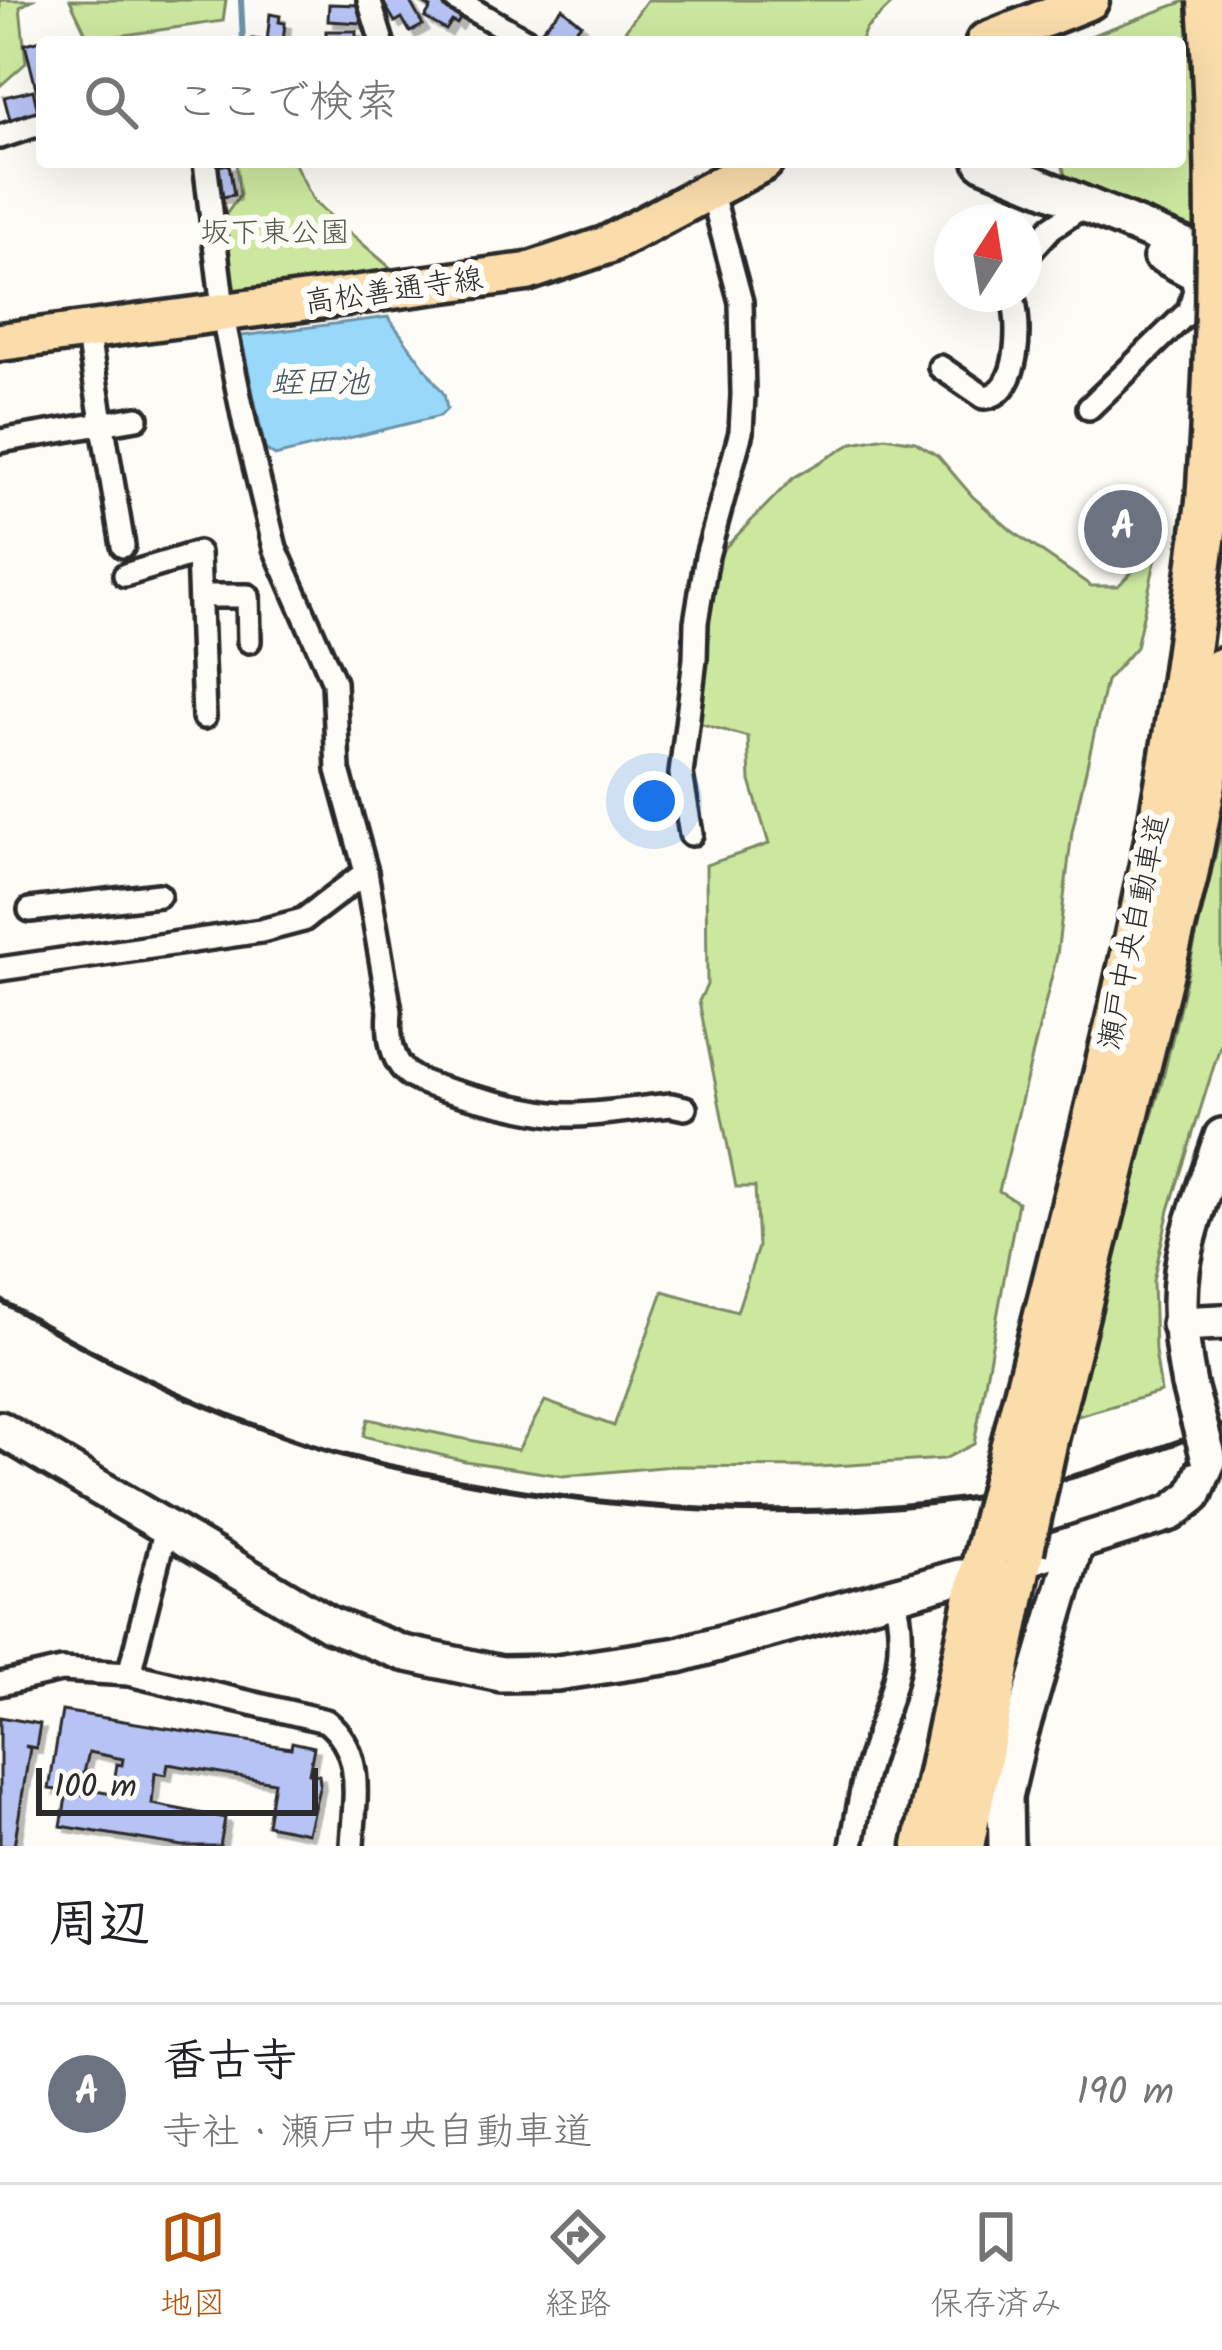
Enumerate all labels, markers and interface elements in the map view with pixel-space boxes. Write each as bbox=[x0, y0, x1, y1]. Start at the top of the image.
search box bbox=[36, 36, 1186, 168]
text: ここで検索 bbox=[174, 68, 399, 140]
icon: search bbox=[78, 69, 144, 135]
north arrow bbox=[934, 204, 1042, 312]
park label: 坂下東公園 bbox=[200, 210, 350, 258]
street label: 高松善通寺線 bbox=[302, 256, 486, 328]
water label: 蛭田池 bbox=[271, 358, 371, 411]
pin: A bbox=[1084, 484, 1162, 574]
your location bbox=[624, 771, 684, 831]
street label: 瀬戸中央自動車道 bbox=[1087, 810, 1183, 1054]
scale bar bbox=[36, 1762, 318, 1815]
text: 100 m bbox=[54, 1762, 137, 1815]
text: 周辺 bbox=[48, 1886, 150, 1967]
text: 香古寺 bbox=[162, 2027, 297, 2099]
text: A bbox=[75, 2063, 99, 2125]
text: 190 m bbox=[1077, 2063, 1174, 2125]
text: 寺社 · 瀬戸中央自動車道 bbox=[162, 2103, 593, 2165]
tab: 地図 bbox=[160, 2204, 226, 2332]
tab: 経路 bbox=[545, 2204, 611, 2332]
tab: 保存済み bbox=[930, 2204, 1062, 2332]

